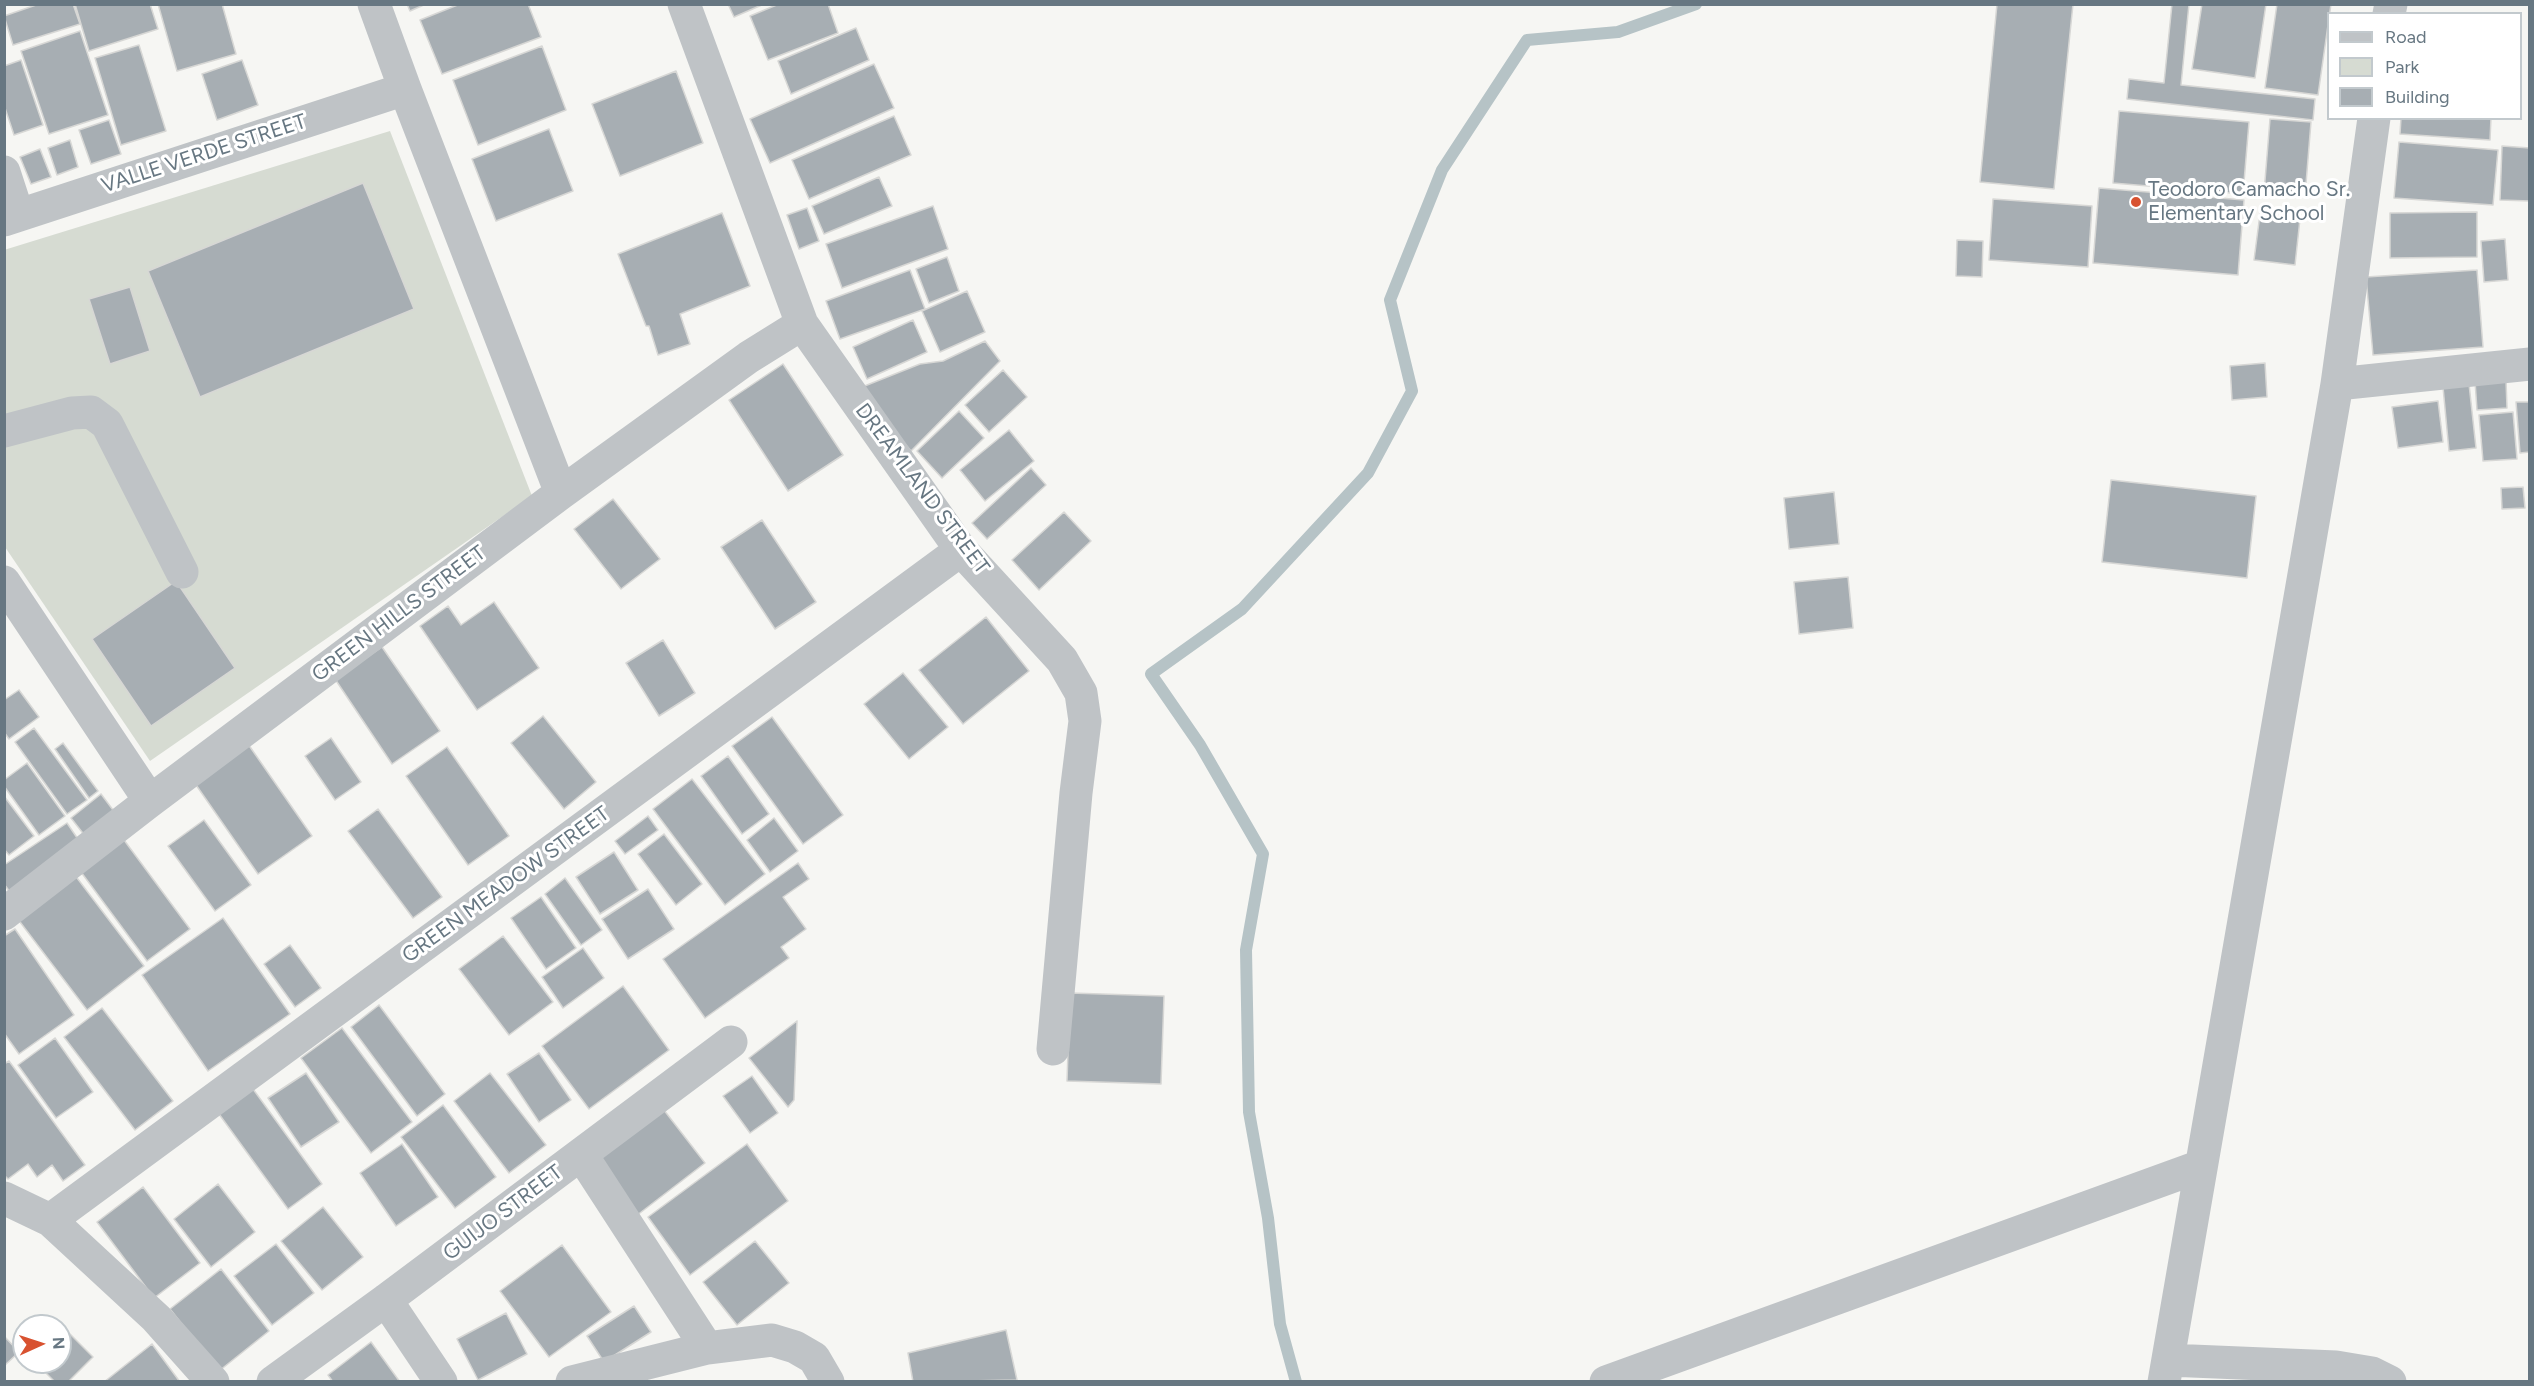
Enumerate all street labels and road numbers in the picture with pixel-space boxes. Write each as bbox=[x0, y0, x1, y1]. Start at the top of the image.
street label: VALLE VERDE STREET bbox=[99, 109, 309, 199]
street label: DREAMLAND STREET bbox=[850, 399, 994, 579]
street label: GREEN HILLS STREET bbox=[307, 540, 491, 688]
street label: GREEN MEADOW STREET bbox=[398, 801, 614, 969]
street label: GUIJO STREET bbox=[438, 1160, 568, 1266]

